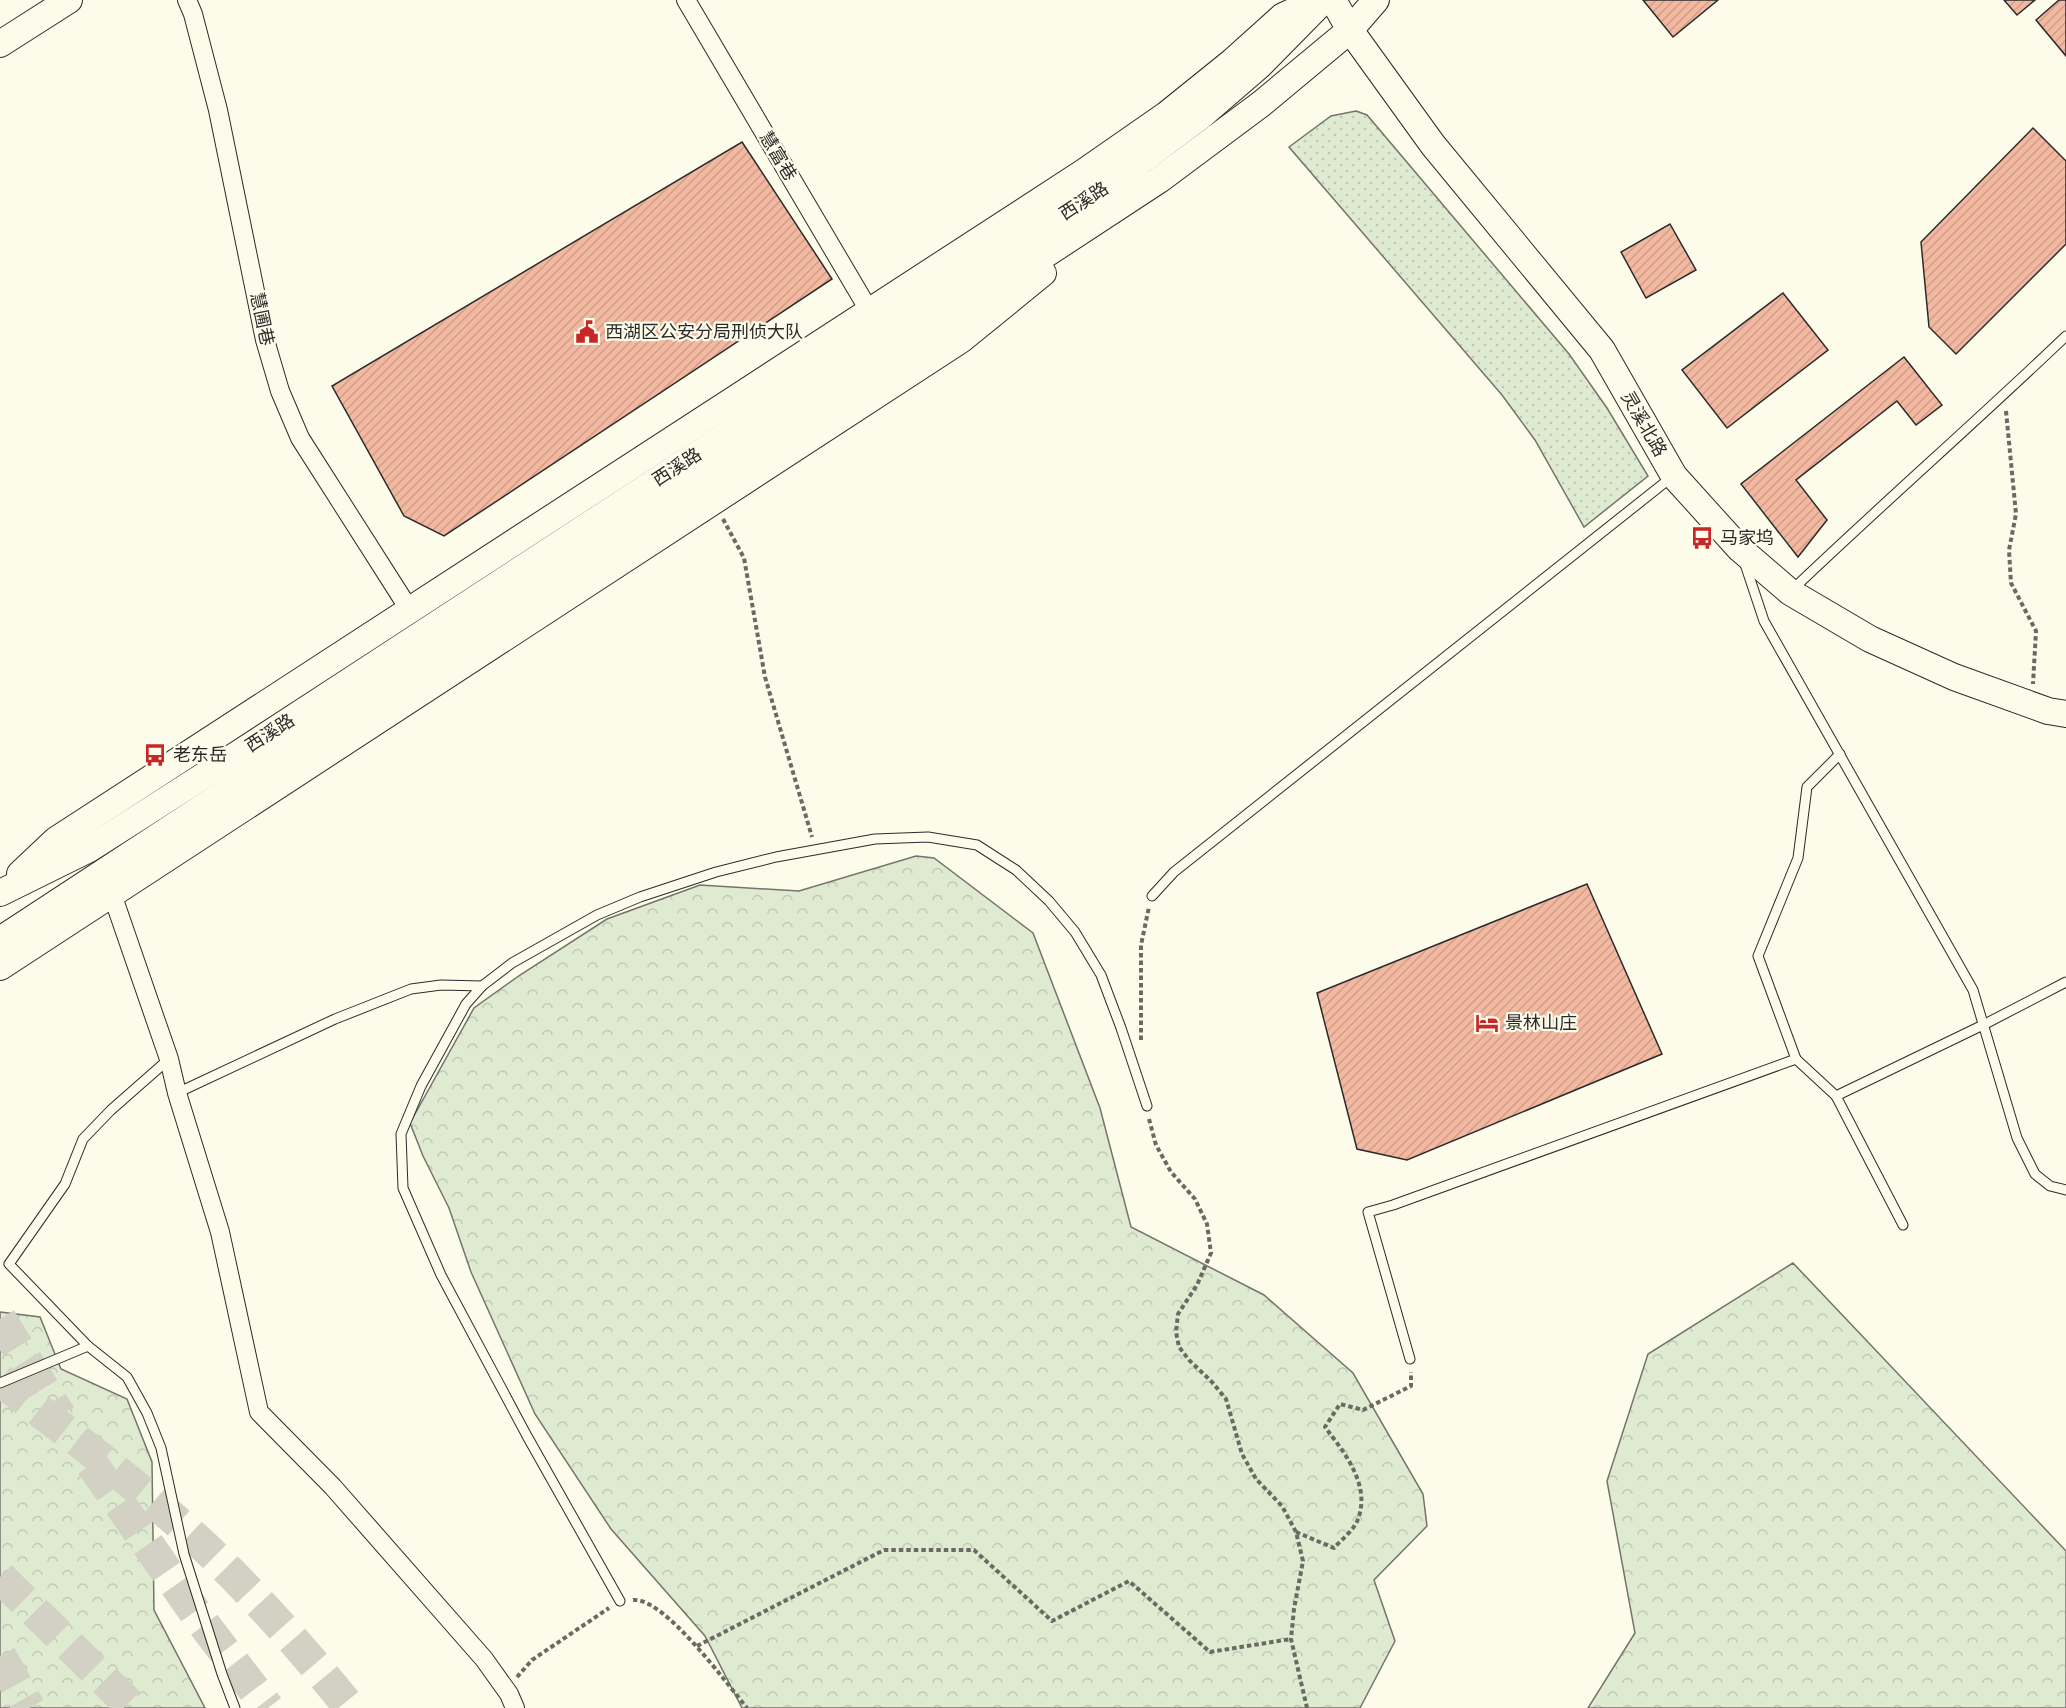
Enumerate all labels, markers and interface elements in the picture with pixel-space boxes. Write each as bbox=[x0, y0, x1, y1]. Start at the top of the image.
street label: 慧富巷 bbox=[755, 127, 801, 185]
street label: 西溪路 bbox=[1055, 177, 1113, 225]
street label: 慧圃巷 bbox=[246, 290, 278, 348]
public building icon: 西湖区公安分局刑侦大队 bbox=[574, 319, 600, 345]
place label: 西湖区公安分局刑侦大队 bbox=[605, 321, 803, 343]
street label: 灵溪北路 bbox=[1616, 387, 1672, 461]
street label: 西溪路 bbox=[648, 443, 706, 491]
bus stop icon: 马家坞 bbox=[1689, 525, 1715, 551]
place label: 马家坞 bbox=[1720, 527, 1774, 549]
street label: 西溪路 bbox=[241, 709, 299, 757]
bus stop icon: 老东岳 bbox=[142, 742, 168, 768]
place label: 老东岳 bbox=[173, 744, 227, 766]
hotel icon: 景林山庄 bbox=[1474, 1010, 1500, 1036]
place label: 景林山庄 bbox=[1505, 1012, 1577, 1034]

